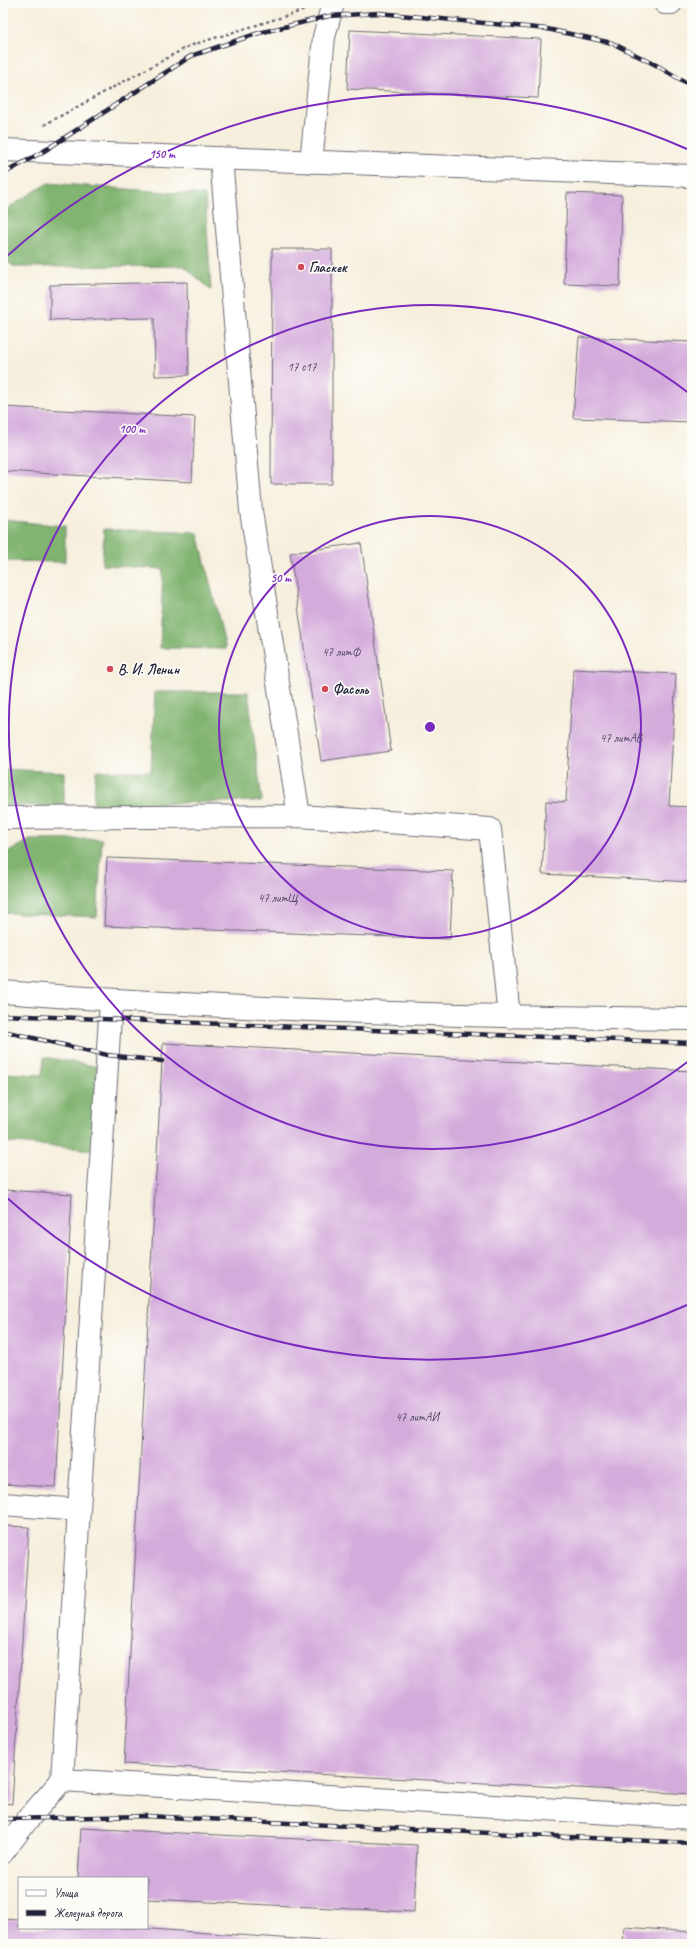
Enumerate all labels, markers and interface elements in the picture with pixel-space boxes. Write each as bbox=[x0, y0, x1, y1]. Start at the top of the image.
text: 150 m bbox=[149, 146, 176, 162]
place label: Гласкек bbox=[309, 259, 348, 276]
marker: Гласкек bbox=[296, 262, 306, 272]
house number: 17 с17 bbox=[288, 359, 317, 375]
text: 100 m bbox=[119, 421, 146, 437]
text: 50 m bbox=[271, 570, 292, 586]
house number: 47 литФ bbox=[322, 644, 361, 660]
place label: В. И. Ленин bbox=[118, 661, 180, 678]
marker: В. И. Ленин bbox=[105, 664, 115, 674]
place label: Фасоль bbox=[333, 681, 370, 698]
marker: Фасоль bbox=[320, 684, 330, 694]
centre of rings bbox=[423, 720, 437, 734]
house number: 47 литАВ bbox=[600, 730, 643, 746]
house number: 47 литЩ bbox=[258, 890, 299, 906]
house number: 47 литАИ bbox=[395, 1409, 441, 1425]
legend bbox=[18, 1877, 148, 1929]
text: Улица bbox=[54, 1885, 79, 1901]
text: Железная дорога bbox=[54, 1905, 123, 1921]

